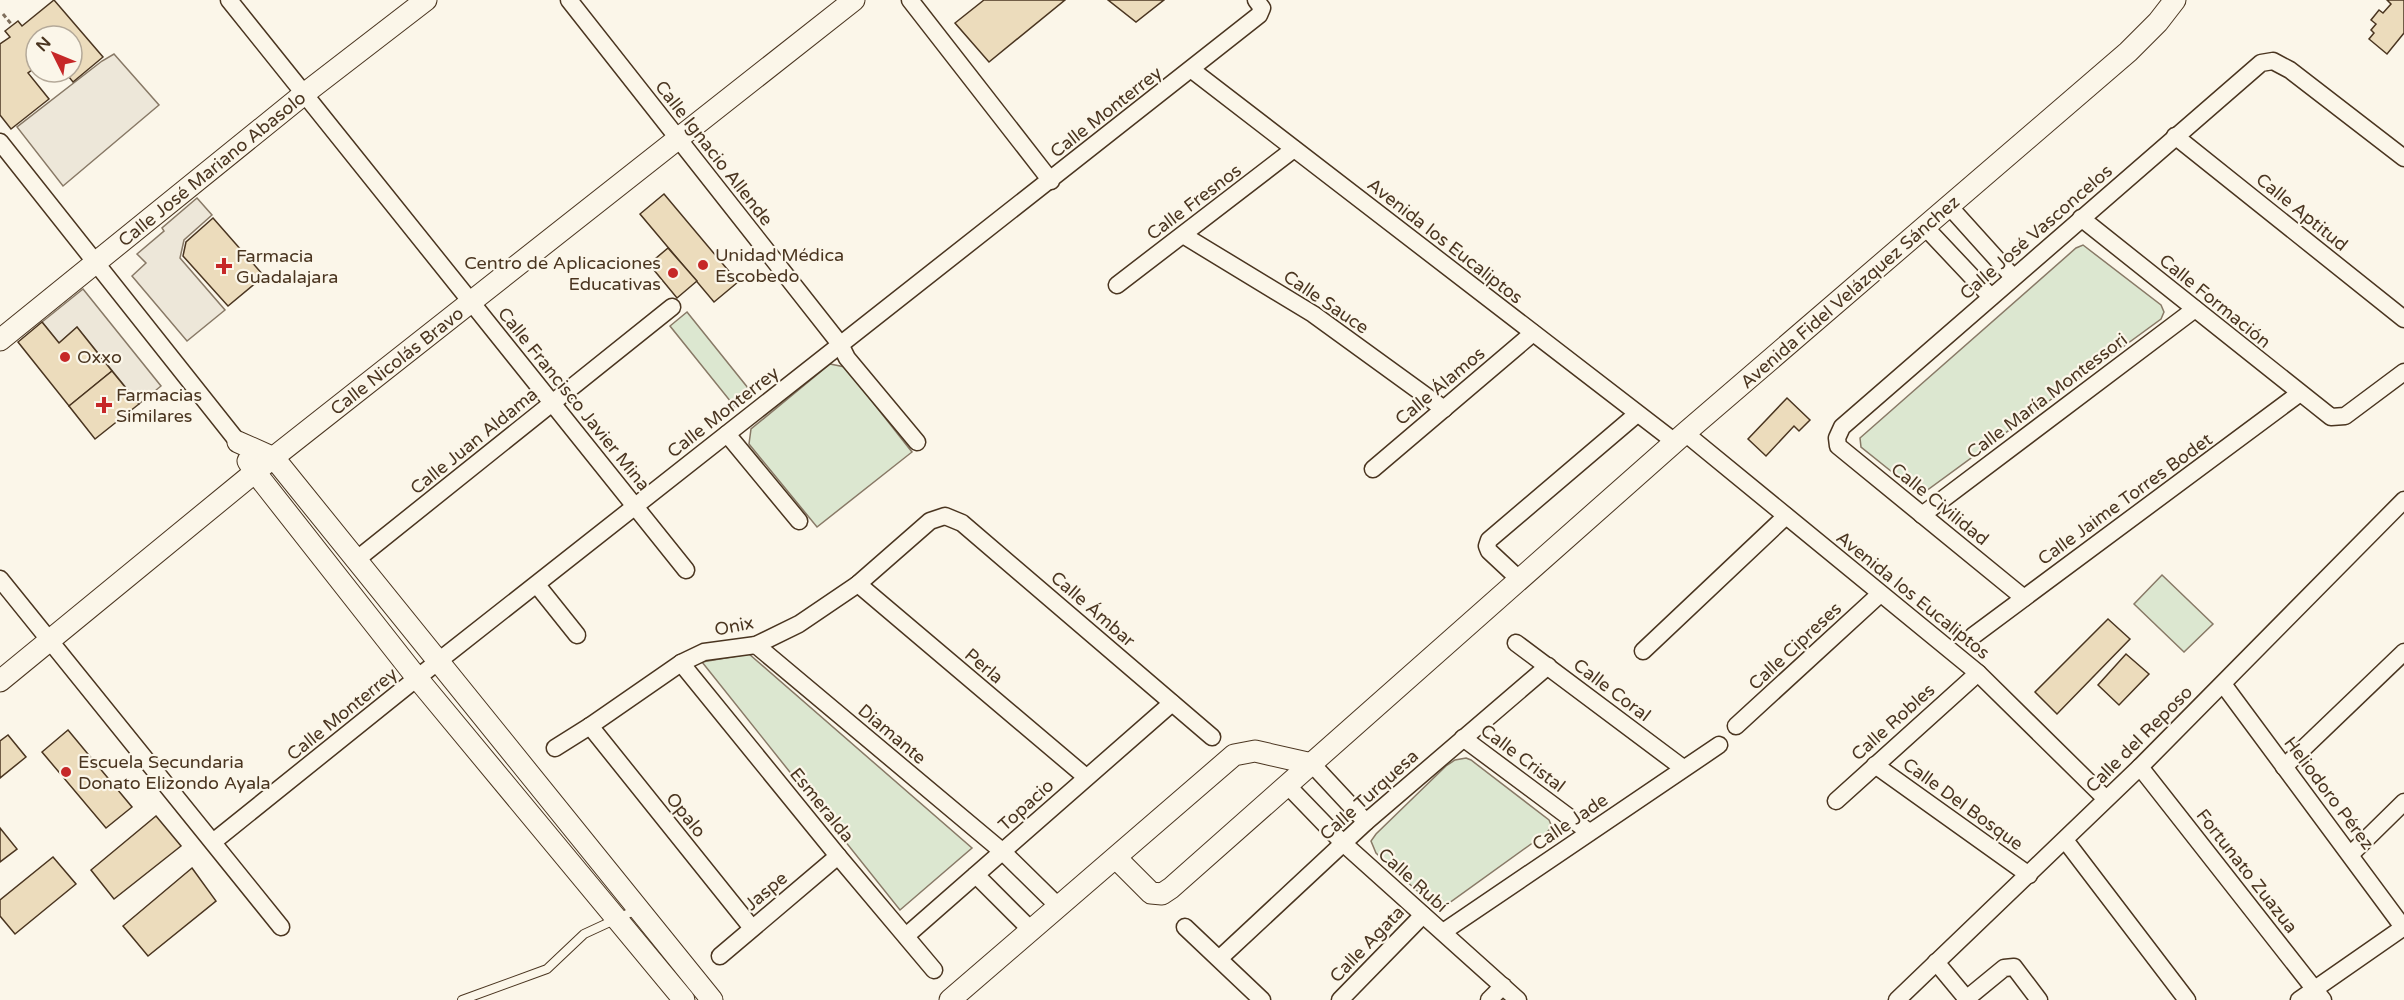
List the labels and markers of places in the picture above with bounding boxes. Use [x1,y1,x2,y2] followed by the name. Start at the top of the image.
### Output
[715,244,844,287] place label: Unidad Médica Escobedo
[236,245,338,288] place label: Farmacia Guadalajara
[464,252,661,295] place label: Centro de Aplicaciones Educativas
[696,258,710,272] marker: Unidad Médica Escobedo
[217,259,231,273] marker: Farmacia Guadalajara
[666,266,680,280] marker: Centro de Aplicaciones Educativas
[77,346,122,368] place label: Oxxo
[58,350,72,364] marker: Oxxo
[116,384,202,427] place label: Farmacias Similares
[97,398,111,412] marker: Farmacias Similares
[78,751,271,794] place label: Escuela Secundaria Donato Elizondo Ayala
[59,765,73,779] marker: Escuela Secundaria Donato Elizondo Ayala

